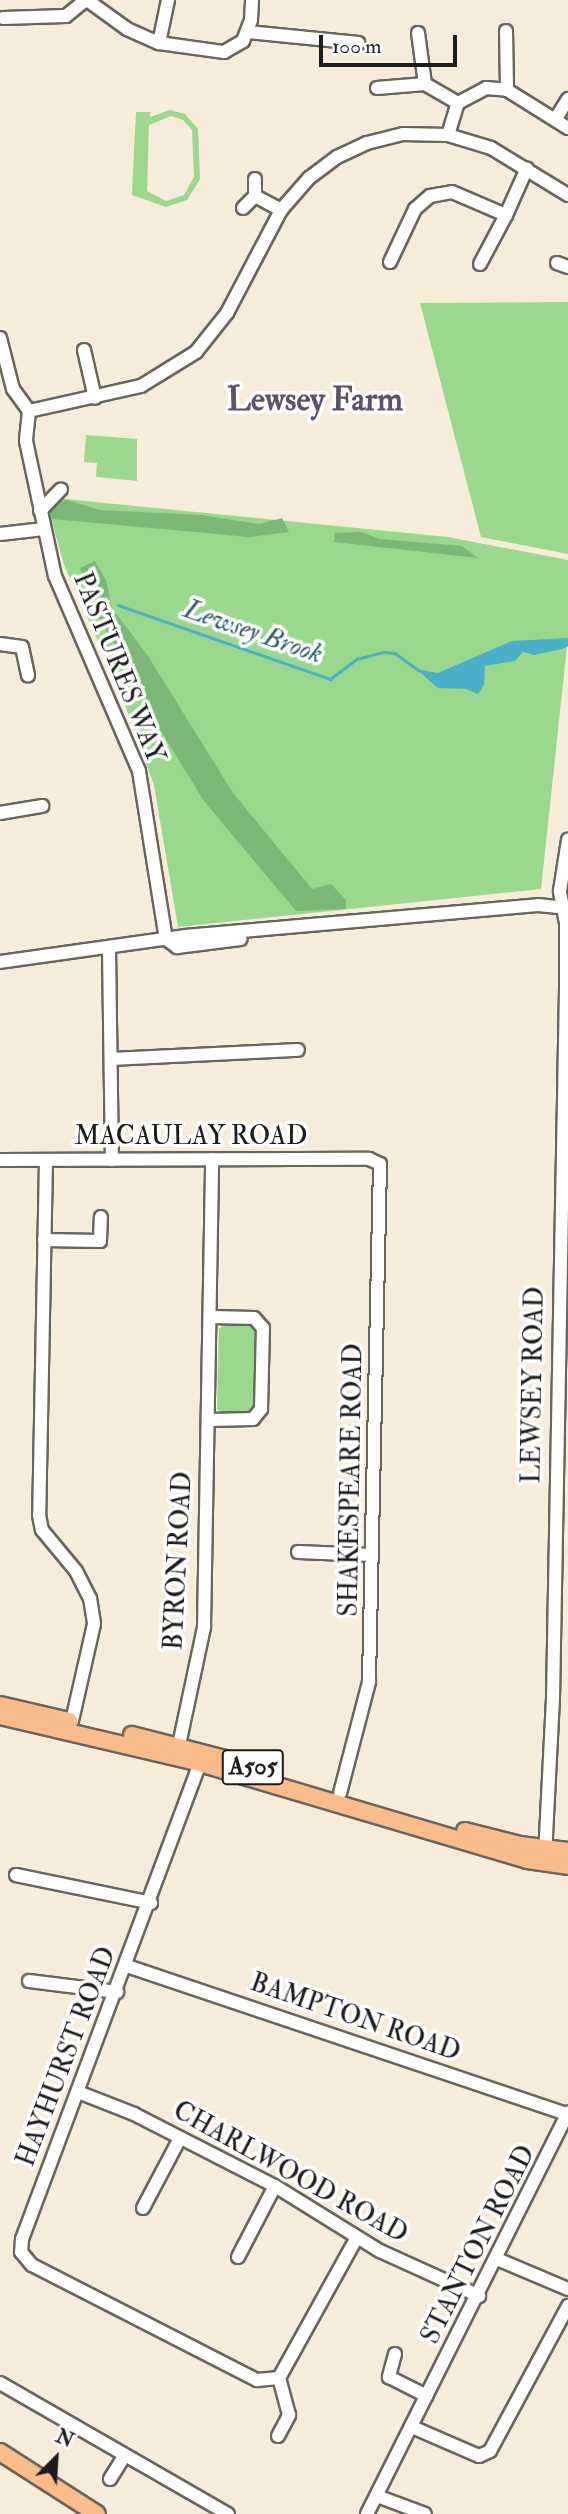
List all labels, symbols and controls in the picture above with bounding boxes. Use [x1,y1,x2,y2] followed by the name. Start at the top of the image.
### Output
[323,21,461,65] scale bar
[332,33,382,60] text: 100 m
[227,380,403,420] district label: Lewsey Farm
[66,568,170,768] street label: PASTURES WAY
[179,593,327,671] water label: Lewsey Brook
[75,1121,307,1153] street label: MACAULAY ROAD
[517,1286,551,1484] street label: LEWSEY ROAD
[334,1343,370,1617] street label: SHAKESPEARE ROAD
[159,1471,199,1651] street label: BYRON ROAD
[222,1746,284,1787] road number: A505
[11,1943,123,2171] street label: HAYHURST ROAD
[246,1967,464,2069] street label: BAMPTON ROAD
[167,2096,413,2250] street label: CHARLWOOD ROAD
[416,2141,542,2349] street label: STANTON ROAD
[21,2423,91,2493] north arrow
[52,2424,77,2453] text: N

